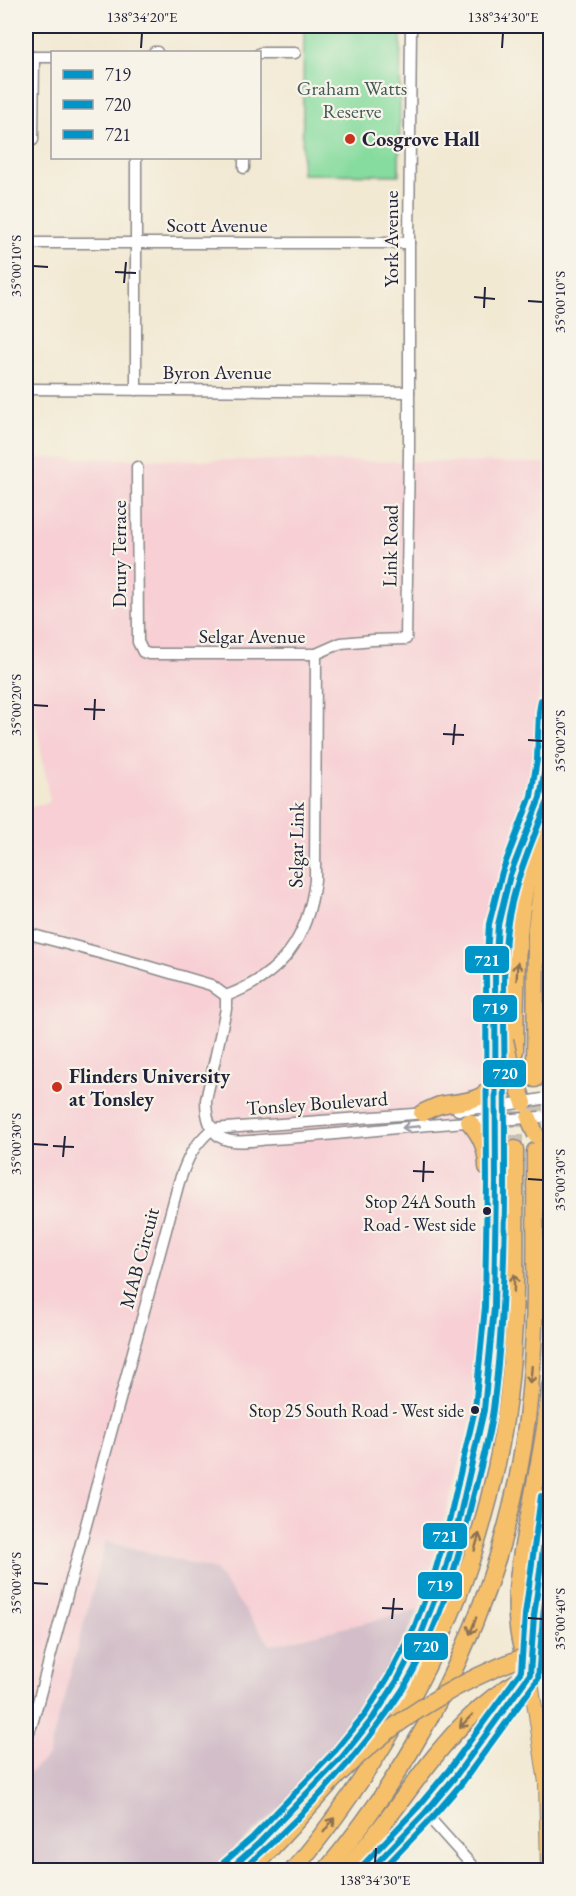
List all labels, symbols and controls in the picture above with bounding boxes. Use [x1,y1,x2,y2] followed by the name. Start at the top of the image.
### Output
[106,7,178,26] text: 138°34'20"E
[467,7,539,26] text: 138°34'30"E
[51,51,261,159] legend
[105,63,131,86] text: 719
[297,75,407,124] park label: Graham Watts Reserve
[105,93,131,116] text: 720
[105,123,131,146] text: 721
[362,126,480,152] place label: Cosgrove Hall
[343,132,357,146] marker: Cosgrove Hall
[378,190,404,287] street label: York Avenue
[167,212,268,238] street label: Scott Avenue
[6,235,25,297] text: 35°00'10"S
[550,271,569,333] text: 35°00'10"S
[162,359,272,385] street label: Byron Avenue
[106,500,132,608] street label: Drury Terrace
[376,504,404,587] street label: Link Road
[199,623,306,649] street label: Selgar Avenue
[6,674,25,736] text: 35°00'20"S
[550,710,569,772] text: 35°00'20"S
[282,801,310,888] street label: Selgar Link
[464,945,510,974] line badge: 721
[474,950,500,971] text: 721
[511,962,522,982] one-way arrow
[472,994,518,1023] line badge: 719
[482,998,508,1019] text: 719
[482,1059,527,1088] line badge: 720
[69,1063,231,1112] place label: Flinders University at Tonsley
[492,1063,518,1084] text: 720
[50,1080,64,1094] marker: Flinders University at Tonsley
[245,1085,389,1121] street label: Tonsley Boulevard
[6,1113,25,1175] text: 35°00'30"S
[401,1122,421,1133] one-way arrow
[550,1149,569,1211] text: 35°00'30"S
[363,1190,476,1236] place label: Stop 24A South Road - West side
[113,1204,165,1311] street label: MAB Circuit
[481,1205,493,1217] marker: Stop 24A South Road - West side
[508,1274,520,1294] one-way arrow
[525,1365,536,1385] one-way arrow
[249,1399,464,1422] place label: Stop 25 South Road - West side
[469,1404,481,1416] marker: Stop 25 South Road - West side
[422,1522,468,1550] line badge: 721
[432,1526,458,1547] text: 721
[472,1533,483,1552] one-way arrow
[6,1552,25,1614] text: 35°00'40"S
[417,1571,463,1600] line badge: 719
[427,1575,453,1596] text: 719
[550,1588,569,1650] text: 35°00'40"S
[467,1616,478,1635] one-way arrow
[403,1632,449,1661] line badge: 720
[413,1636,439,1657] text: 720
[458,1713,473,1728] one-way arrow
[323,1817,336,1833] one-way arrow
[339,1870,411,1889] text: 138°34'30"E

